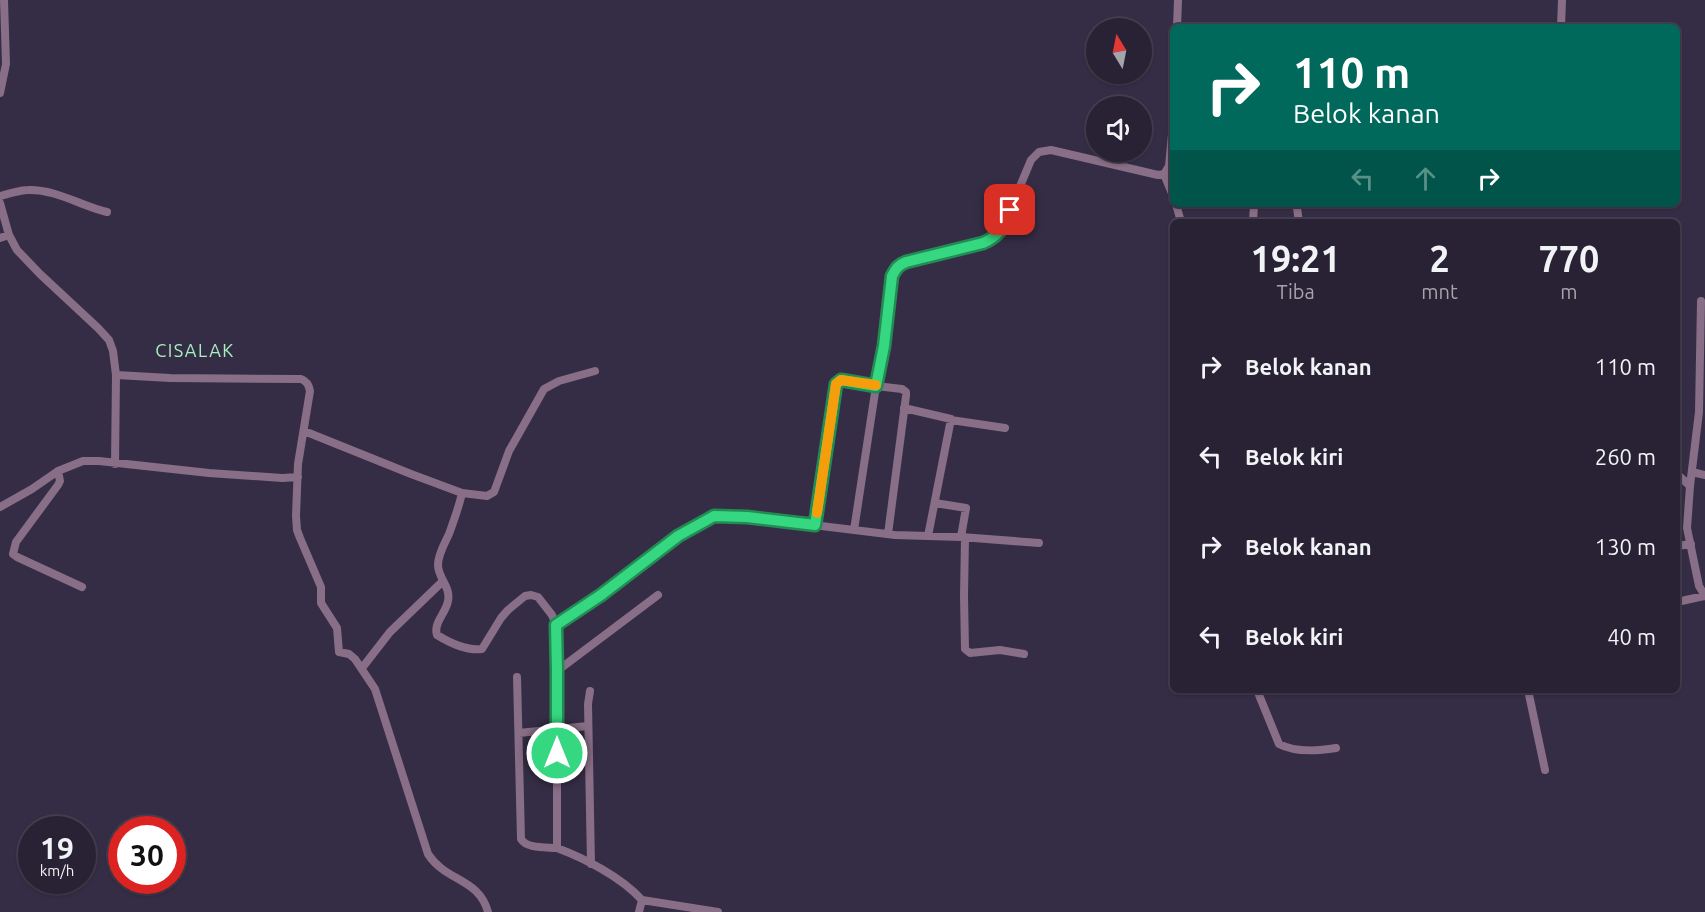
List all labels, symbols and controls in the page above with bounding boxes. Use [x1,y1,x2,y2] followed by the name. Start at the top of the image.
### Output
[1086,18,1152,84] north arrow
[1086,18,1152,162] map controls
[1194,48,1272,126] icon: right
[1293,49,1410,96] text: 110 m
[1086,96,1152,162] button: sound
[1293,98,1440,128] text: Belok kanan
[1346,162,1379,195] icon: left
[1409,162,1442,195] icon: ahead
[1472,162,1505,195] icon: right
[984,184,1035,235] pin
[993,193,1026,226] icon: arrive
[1251,238,1341,279] text: 19:21
[1429,238,1450,279] text: 2
[1538,238,1599,279] text: 770
[1276,280,1315,303] text: Tiba
[1421,280,1458,303] text: mnt
[1560,280,1578,303] text: m
[155,340,235,360] district label: CISALAK
[1194,350,1227,383] icon: right
[1245,354,1372,379] text: Belok kanan
[1595,354,1656,379] text: 110 m
[1194,440,1227,473] icon: left
[1245,444,1343,469] text: Belok kiri
[1595,444,1656,469] text: 260 m
[1194,530,1227,563] icon: right
[1245,534,1372,559] text: Belok kanan
[1595,534,1656,559] text: 130 m
[1194,620,1227,653] icon: left
[1245,624,1343,649] text: Belok kiri
[1607,624,1656,649] text: 40 m
[525,721,589,785] position arrow
[108,816,186,894] speed limit sign: 30
[40,831,74,865] text: 19
[40,862,74,879] text: km/h

